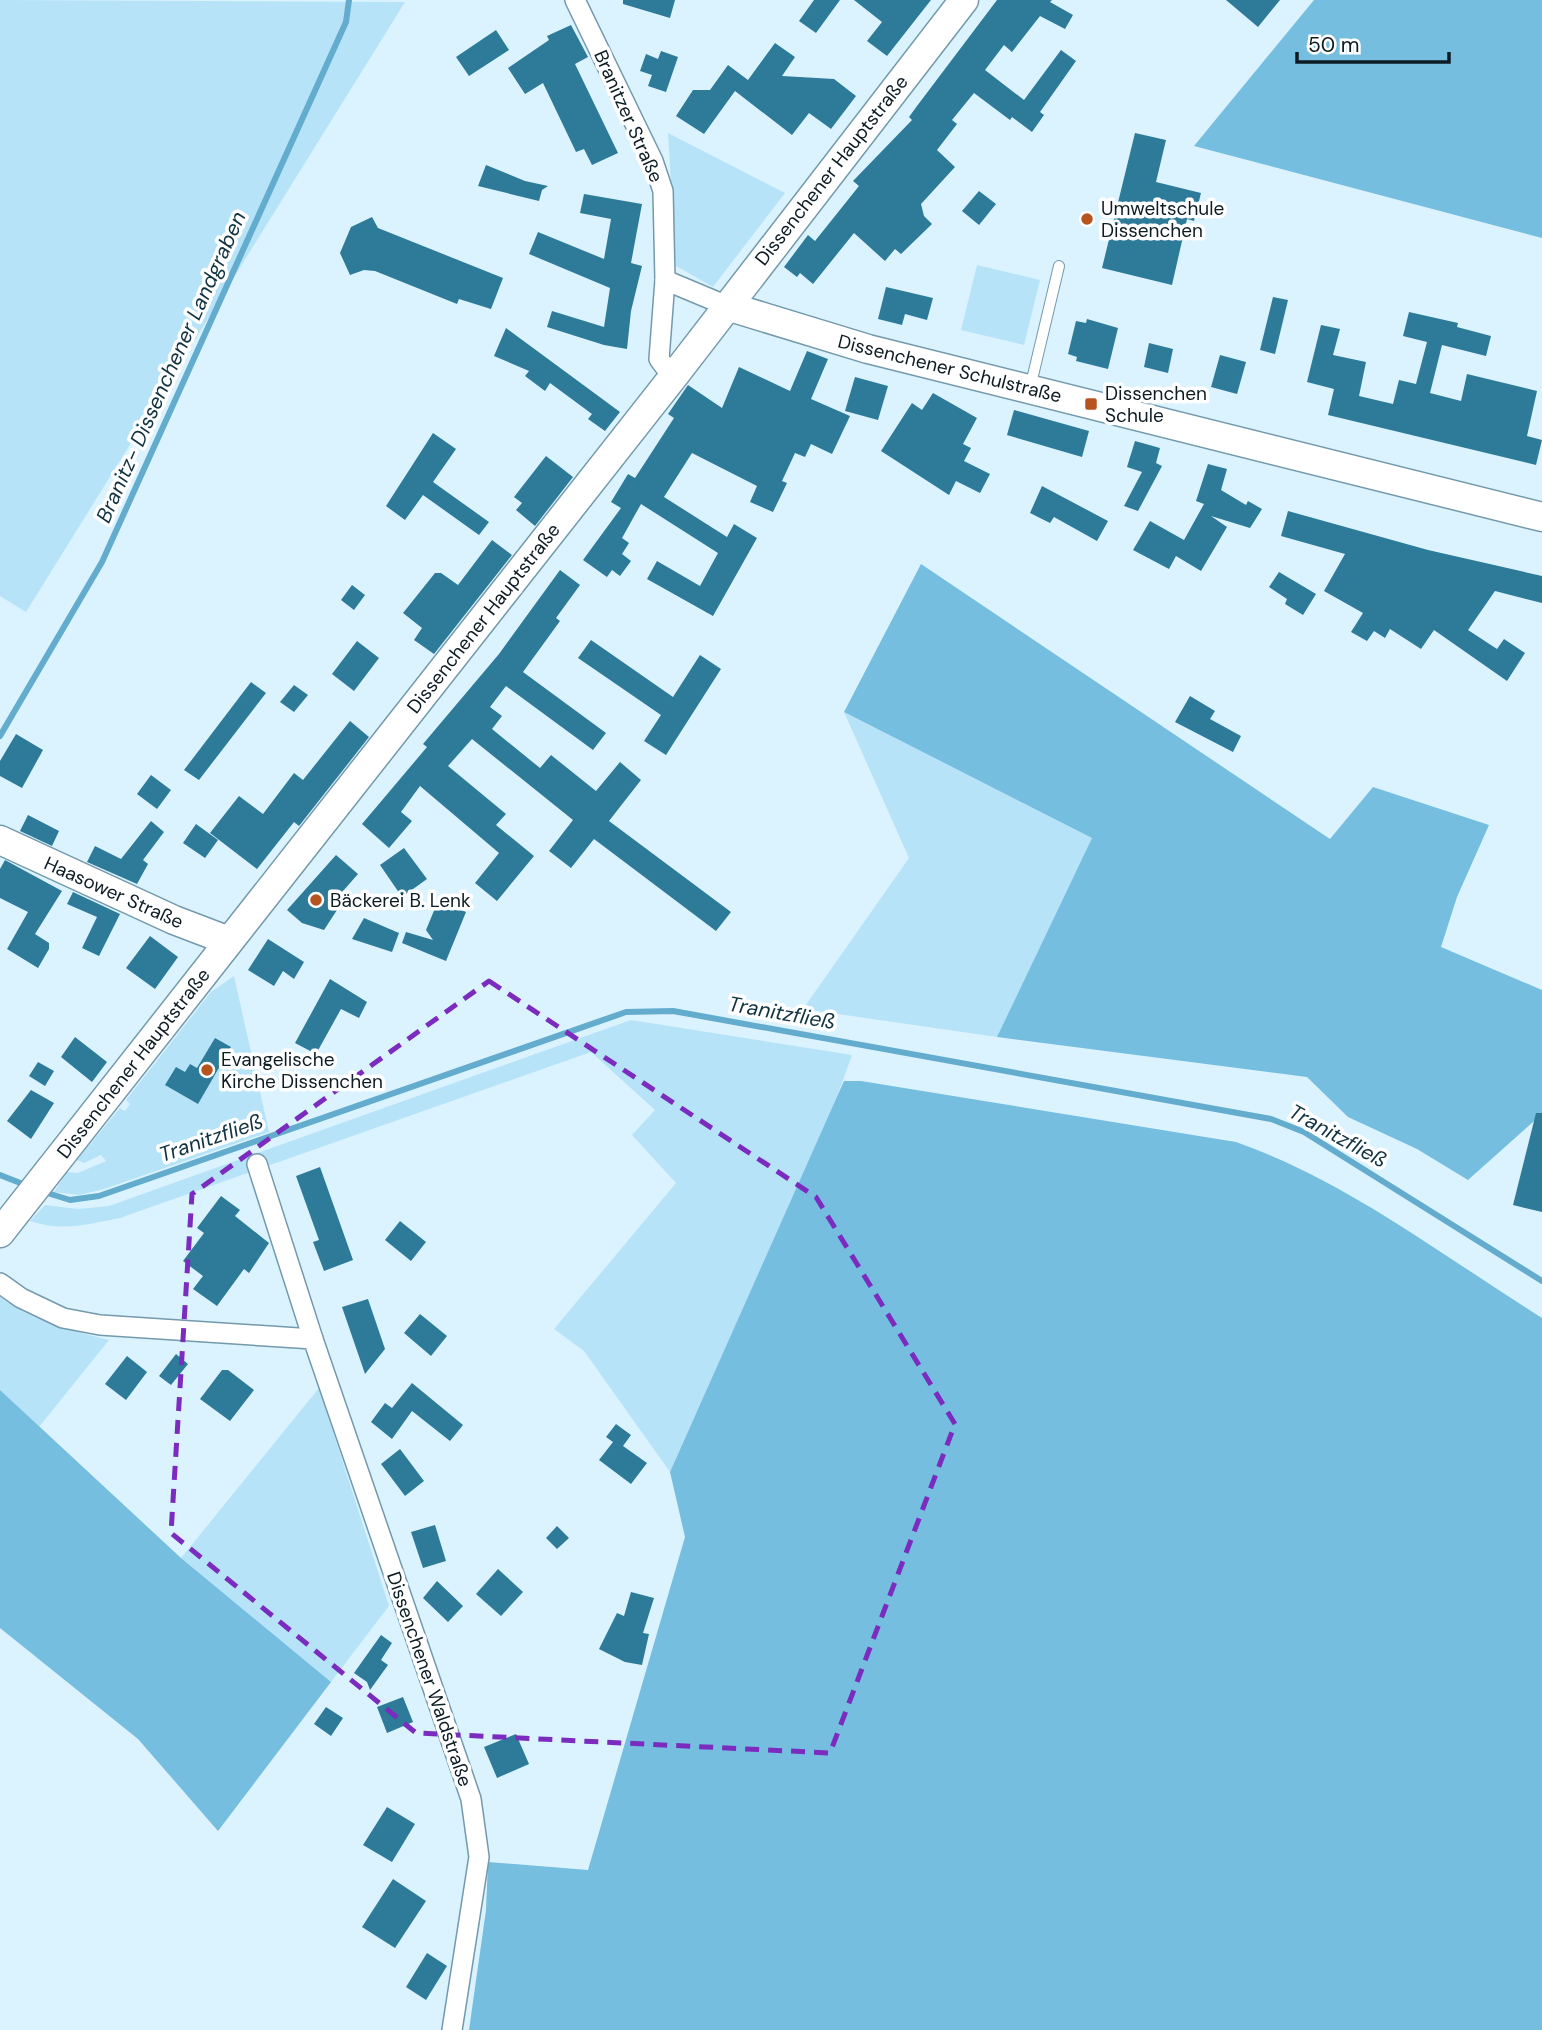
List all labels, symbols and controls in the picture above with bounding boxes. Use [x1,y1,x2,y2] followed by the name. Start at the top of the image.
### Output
[1297,21,1449,65] scale bar
[1308,31,1359,59] text: 50 m
[588,46,669,186] street label: Branitzer Straße
[749,70,914,271] street label: Dissenchener Hauptstraße
[1101,196,1224,243] place label: Umweltschule Dissenchen
[89,207,253,527] water label: Branitz- Dissenchener Landgraben
[1079,211,1095,227] marker: Umweltschule Dissenchen
[835,329,1064,408] street label: Dissenchener Schulstraße
[1105,381,1207,428] place label: Dissenchen Schule
[1083,396,1099,412] marker: Dissenchen Schule
[401,518,566,719] street label: Dissenchener Hauptstraße
[40,851,187,934] street label: Haasower Straße
[330,888,471,913] place label: Bäckerei B. Lenk
[308,892,324,908] marker: Bäckerei B. Lenk
[51,963,216,1164] street label: Dissenchener Hauptstraße
[726,990,838,1036] water label: Tranitzfließ
[221,1047,383,1094] place label: Evangelische Kirche Dissenchen
[199,1062,215,1078] marker: Evangelische Kirche Dissenchen
[1284,1098,1392,1174] water label: Tranitzfließ
[155,1107,267,1169] water label: Tranitzfließ
[381,1568,478,1790] street label: Dissenchener Waldstraße

